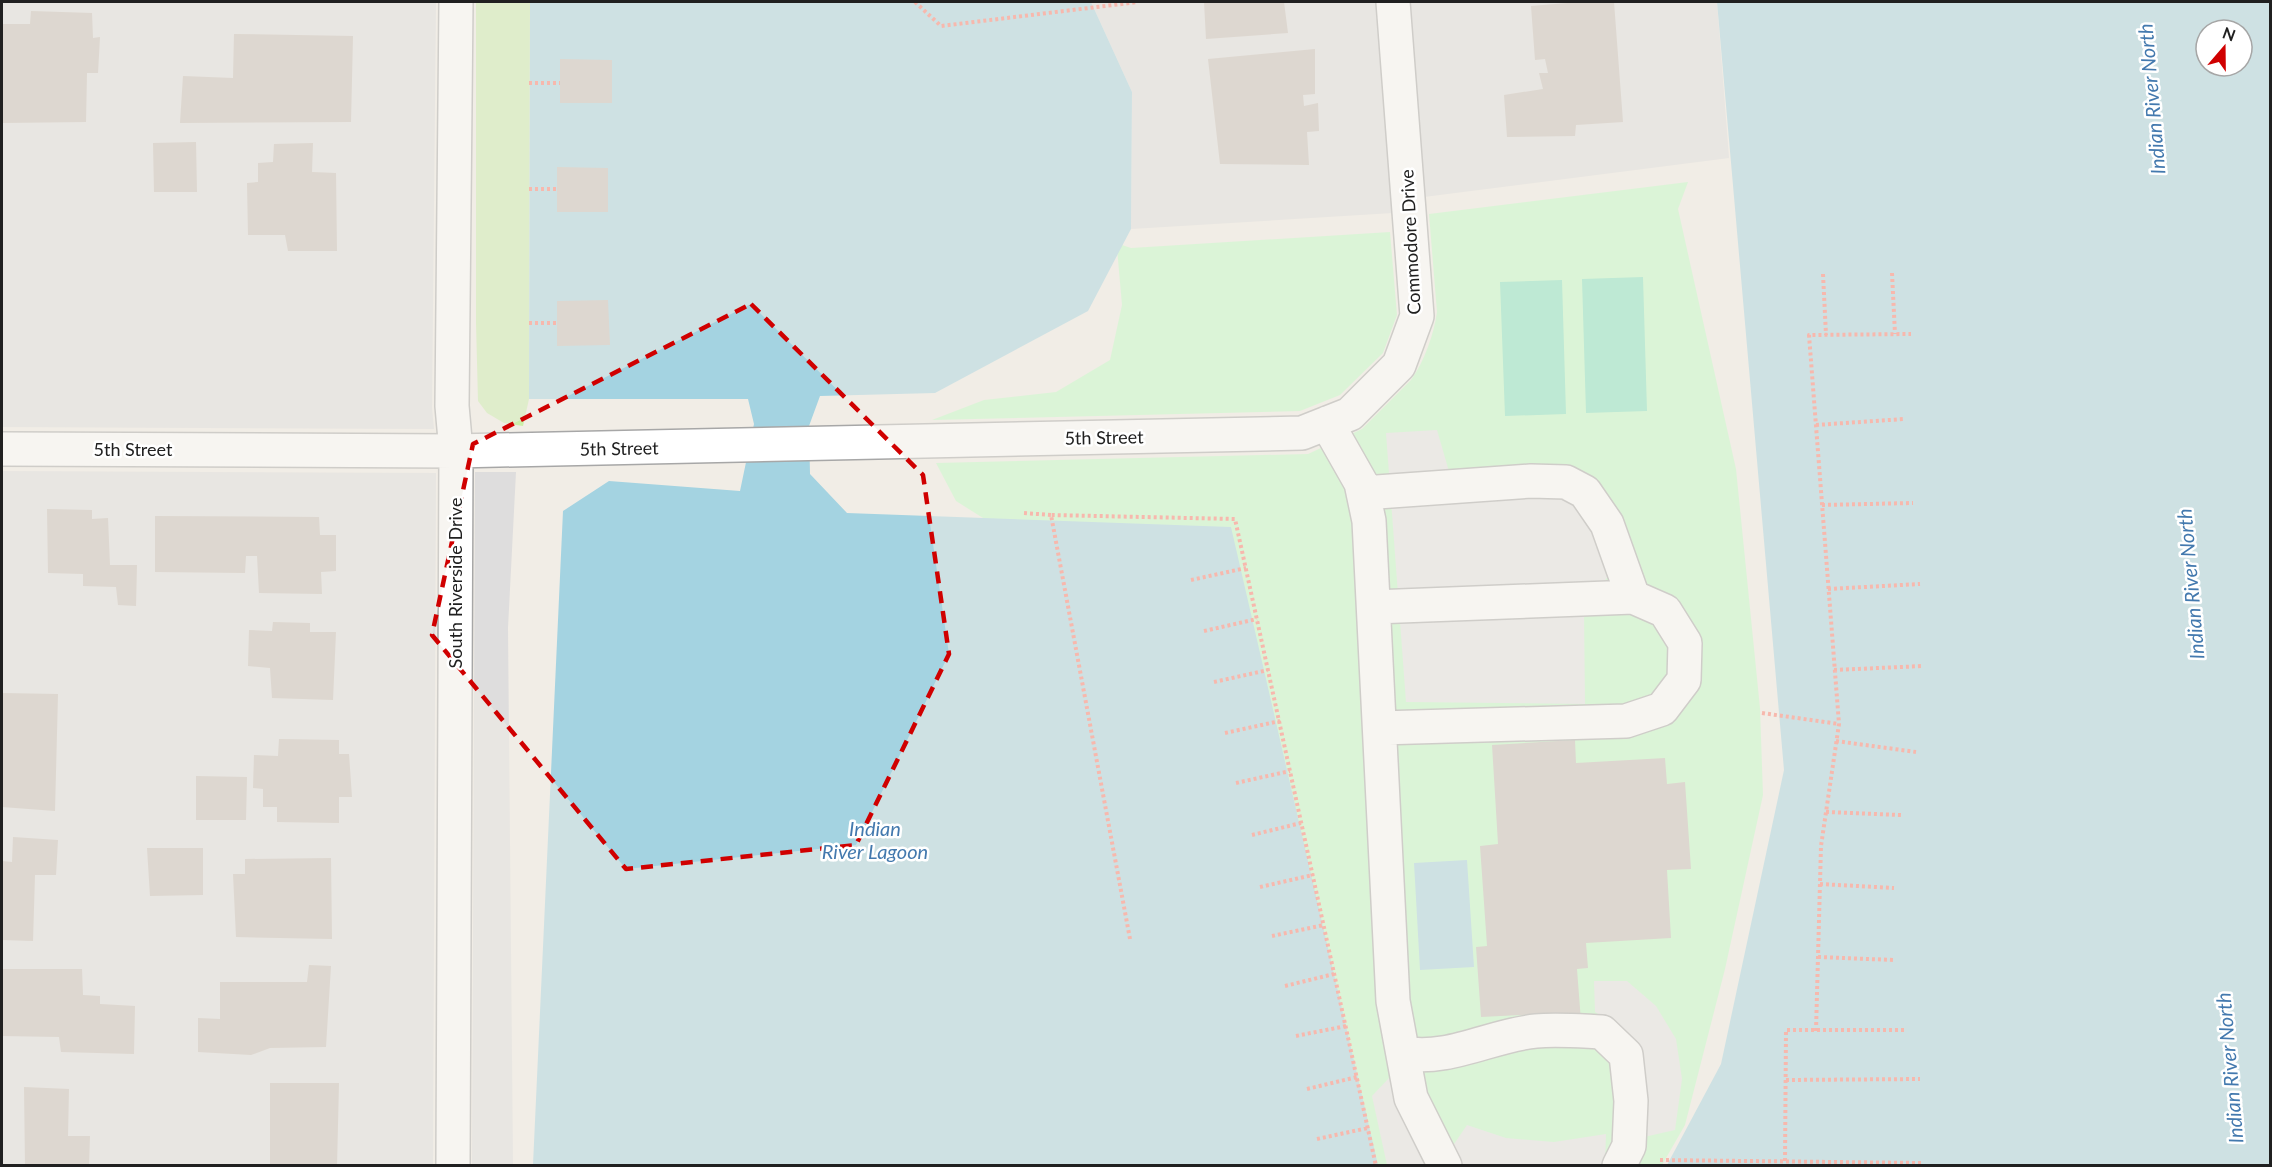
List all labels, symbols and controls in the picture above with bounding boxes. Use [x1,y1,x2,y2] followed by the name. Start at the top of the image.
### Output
[2194,18,2254,78] north arrow
[2220,22,2238,44] text: N
[2132,23,2170,175] water label: Indian River North
[1395,169,1425,315] street label: Commodore Drive
[1064,425,1144,449] street label: 5th Street
[579,436,659,460] street label: 5th Street
[94,438,173,460] street label: 5th Street
[444,498,466,668] street label: South Riverside Drive
[2171,508,2209,660] water label: Indian River North
[822,816,928,863] water label: Indian River Lagoon
[2210,992,2248,1144] water label: Indian River North

